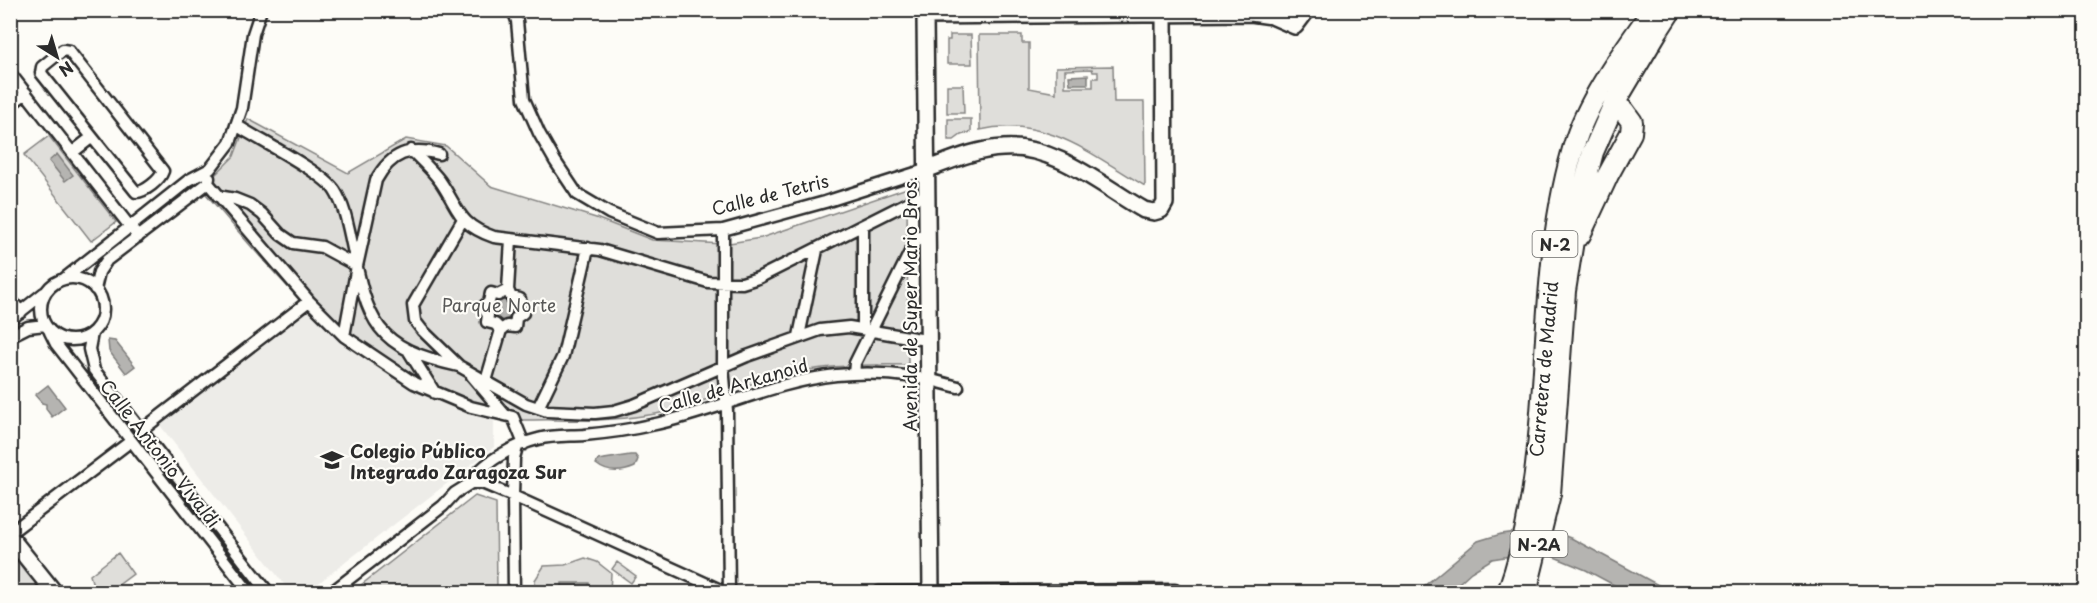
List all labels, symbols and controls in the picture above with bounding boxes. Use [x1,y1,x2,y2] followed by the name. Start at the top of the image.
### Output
[27,27,87,87] north arrow
[54,56,79,83] text: N
[709,166,831,222] street label: Calle de Tetris
[896,176,923,432] street label: Avenida de Super Mario Bros.
[1532,231,1578,257] road number: N-2
[1522,280,1564,458] street label: Carretera de Madrid
[442,291,556,318] park label: Parque Norte
[655,351,811,419] street label: Calle de Arkanoid
[94,373,228,533] street label: Calle Antonio Vivaldi
[350,437,567,485] place label: Colegio Público Integrado Zaragoza Sur
[319,447,345,473] school or university icon: Colegio Público Integrado Zaragoza Sur
[1510,531,1568,557] road number: N-2A

